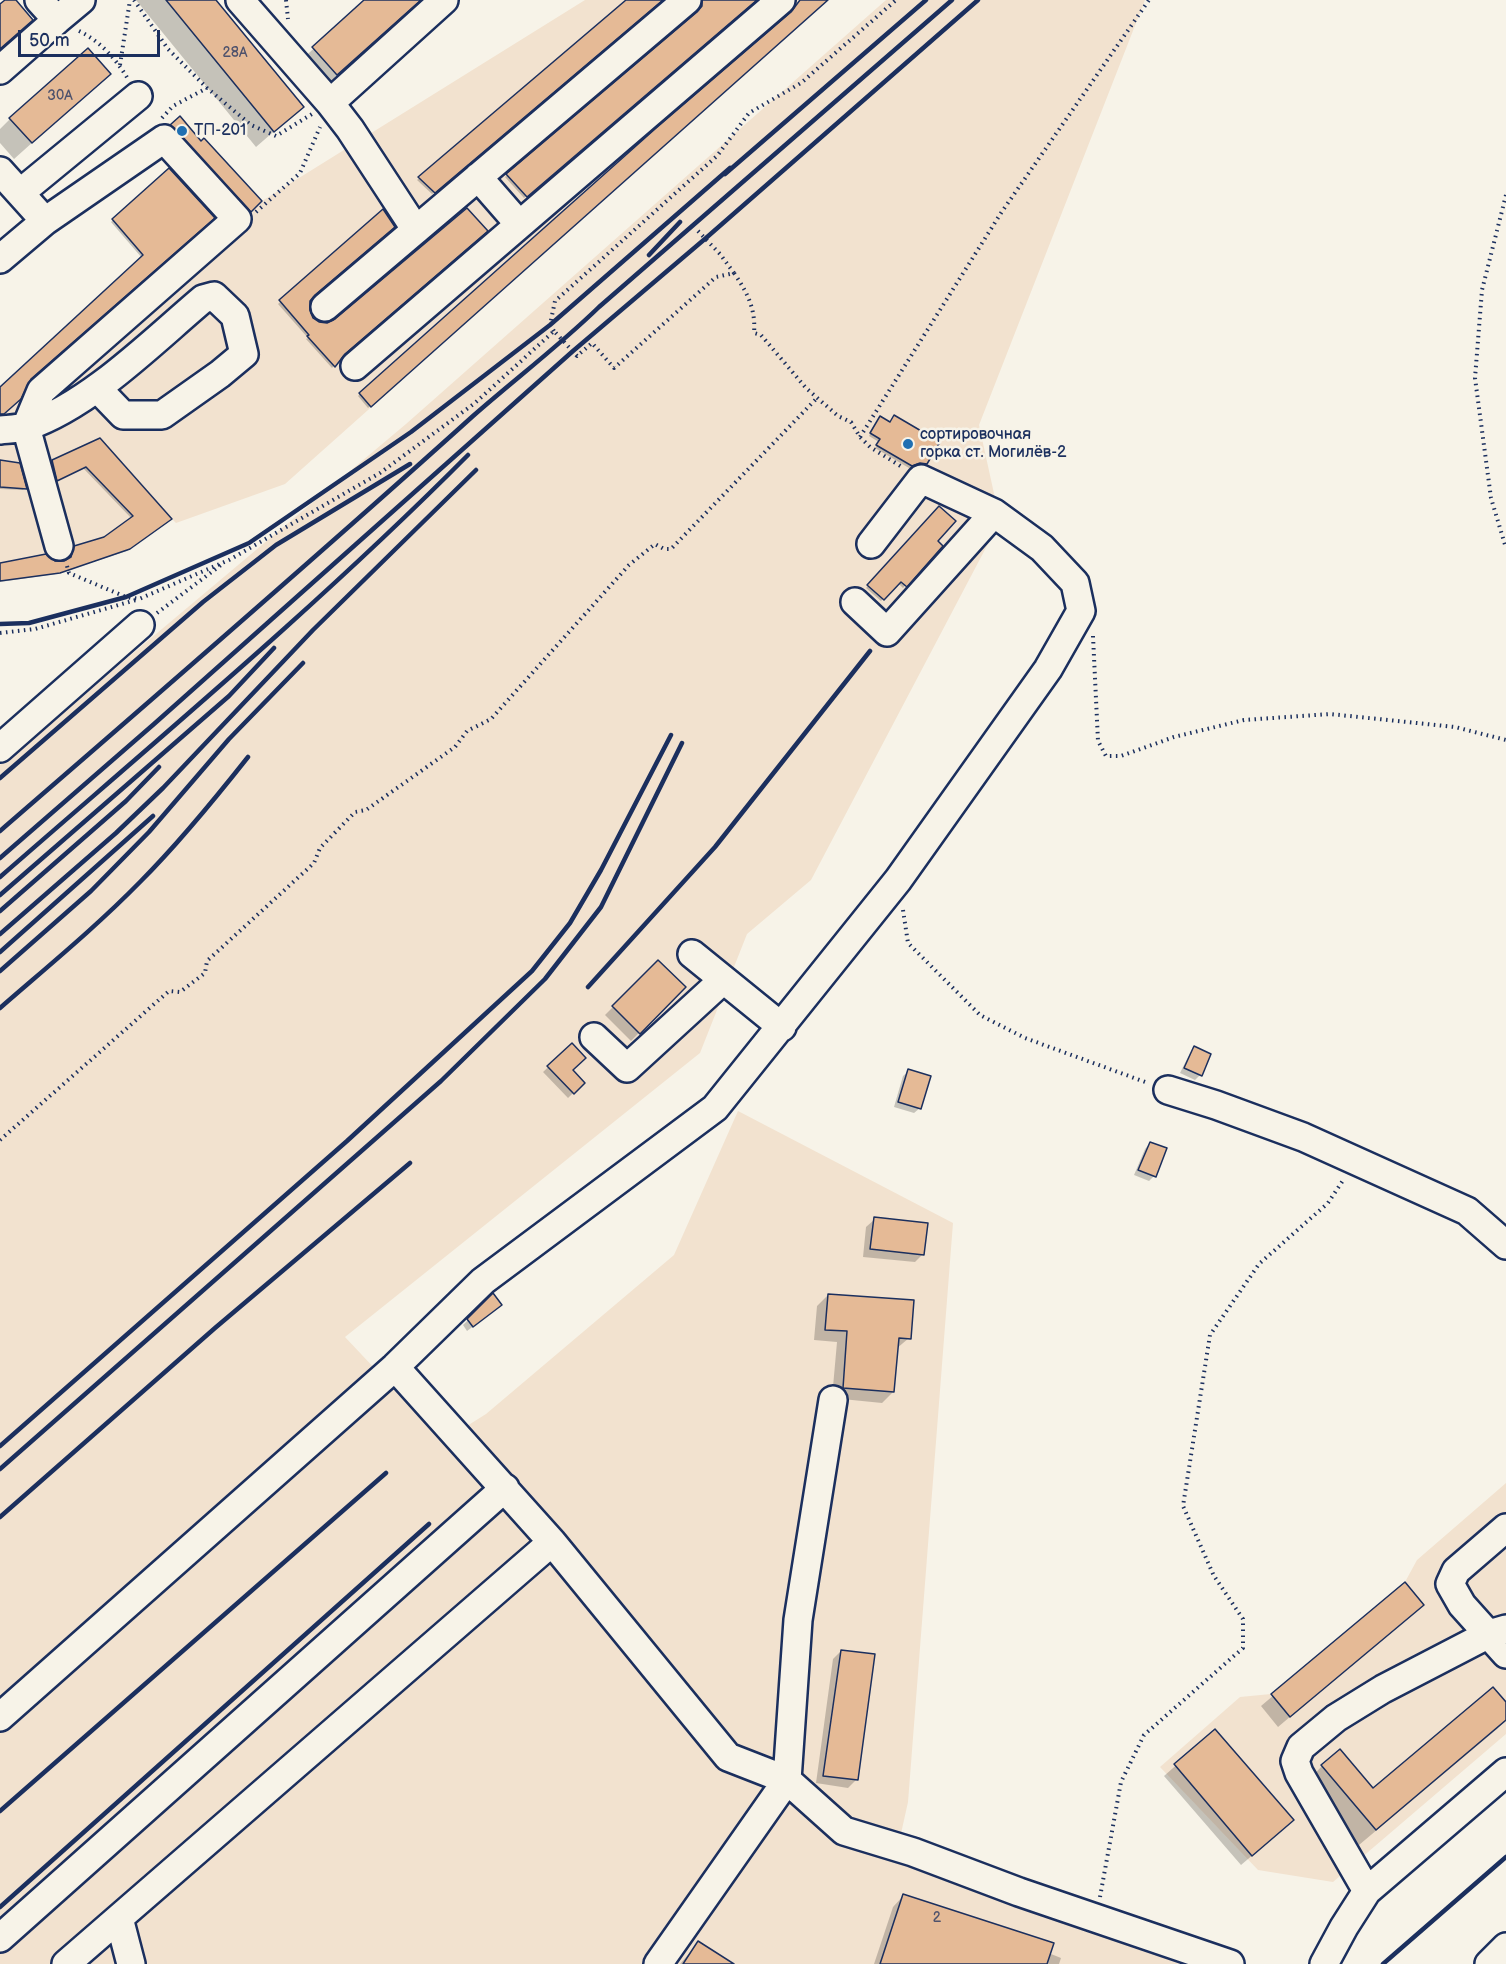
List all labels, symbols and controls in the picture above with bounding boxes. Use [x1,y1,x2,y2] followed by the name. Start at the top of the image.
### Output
[21,18,164,56] scale bar
[29,30,70,51] text: 50 m
[223,45,247,61] house number: 28А
[47,88,73,104] house number: 30А
[194,121,246,141] place label: ТП-201
[175,124,189,138] marker: ТП-201
[920,425,1066,463] place label: сортировочная горка ст. Могилёв-2
[901,437,915,451] marker: сортировочная горка ст. Могилёв-2
[933,1910,941,1926] house number: 2

